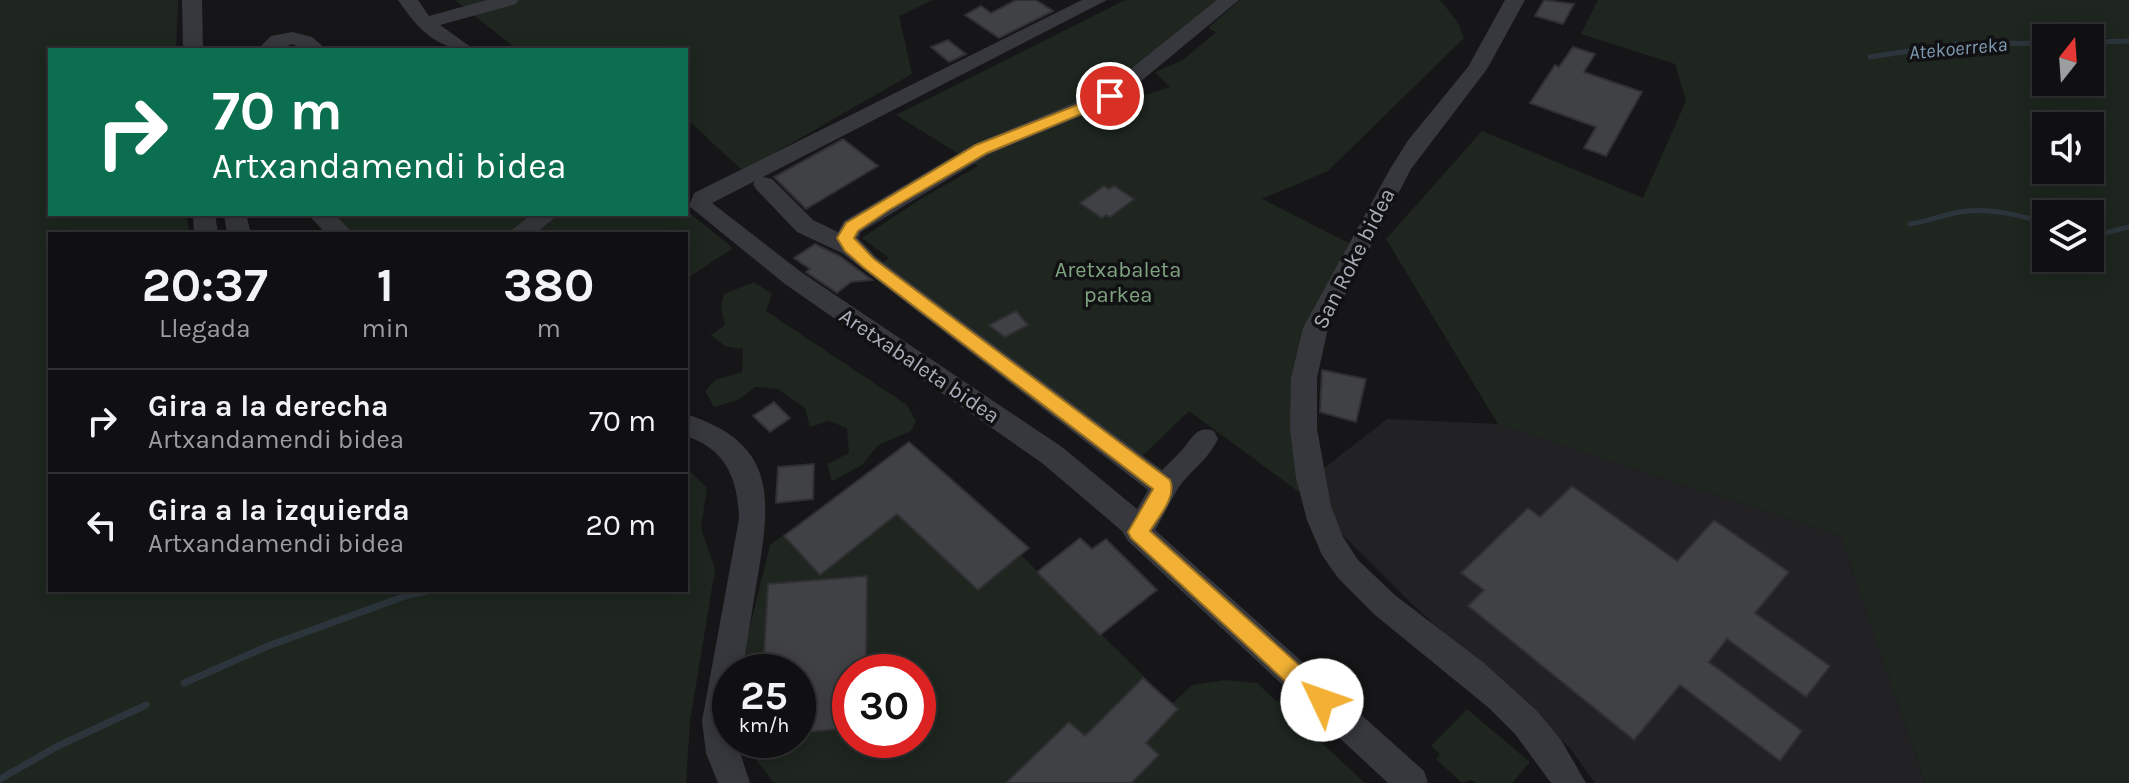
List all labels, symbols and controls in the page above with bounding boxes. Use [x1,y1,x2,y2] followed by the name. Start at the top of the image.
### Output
[2032,24,2104,96] north arrow
[2032,24,2104,272] map controls
[1908,33,2008,64] water label: Atekoerreka
[1076,62,1144,130] pin
[1088,74,1132,118] icon: arrive
[212,78,343,143] text: 70 m
[80,80,184,184] icon: right
[2032,112,2104,184] button: sound
[212,145,567,187] text: Artxandamendi bidea
[1307,184,1401,333] street label: San Roke bidea
[2032,200,2104,272] button: layers
[142,257,268,313] text: 20:37
[377,257,394,313] text: 1
[503,257,594,313] text: 380
[1055,257,1181,308] park label: Aretxabaleta parkea
[834,303,1005,429] street label: Aretxabaleta bidea
[159,313,251,344] text: Llegada
[362,313,409,344] text: min
[536,313,561,344] text: m
[148,388,389,424] text: Gira a la derecha
[80,399,124,443] icon: right
[589,403,656,439] text: 70 m
[148,424,404,455] text: Artxandamendi bidea
[148,492,410,528] text: Gira a la izquierda
[80,503,124,547] icon: left
[586,507,656,543] text: 20 m
[148,528,404,559] text: Artxandamendi bidea
[832,654,936,758] speed limit sign: 30
[1280,658,1364,742] position arrow
[740,672,788,719] text: 25
[739,714,789,737] text: km/h

